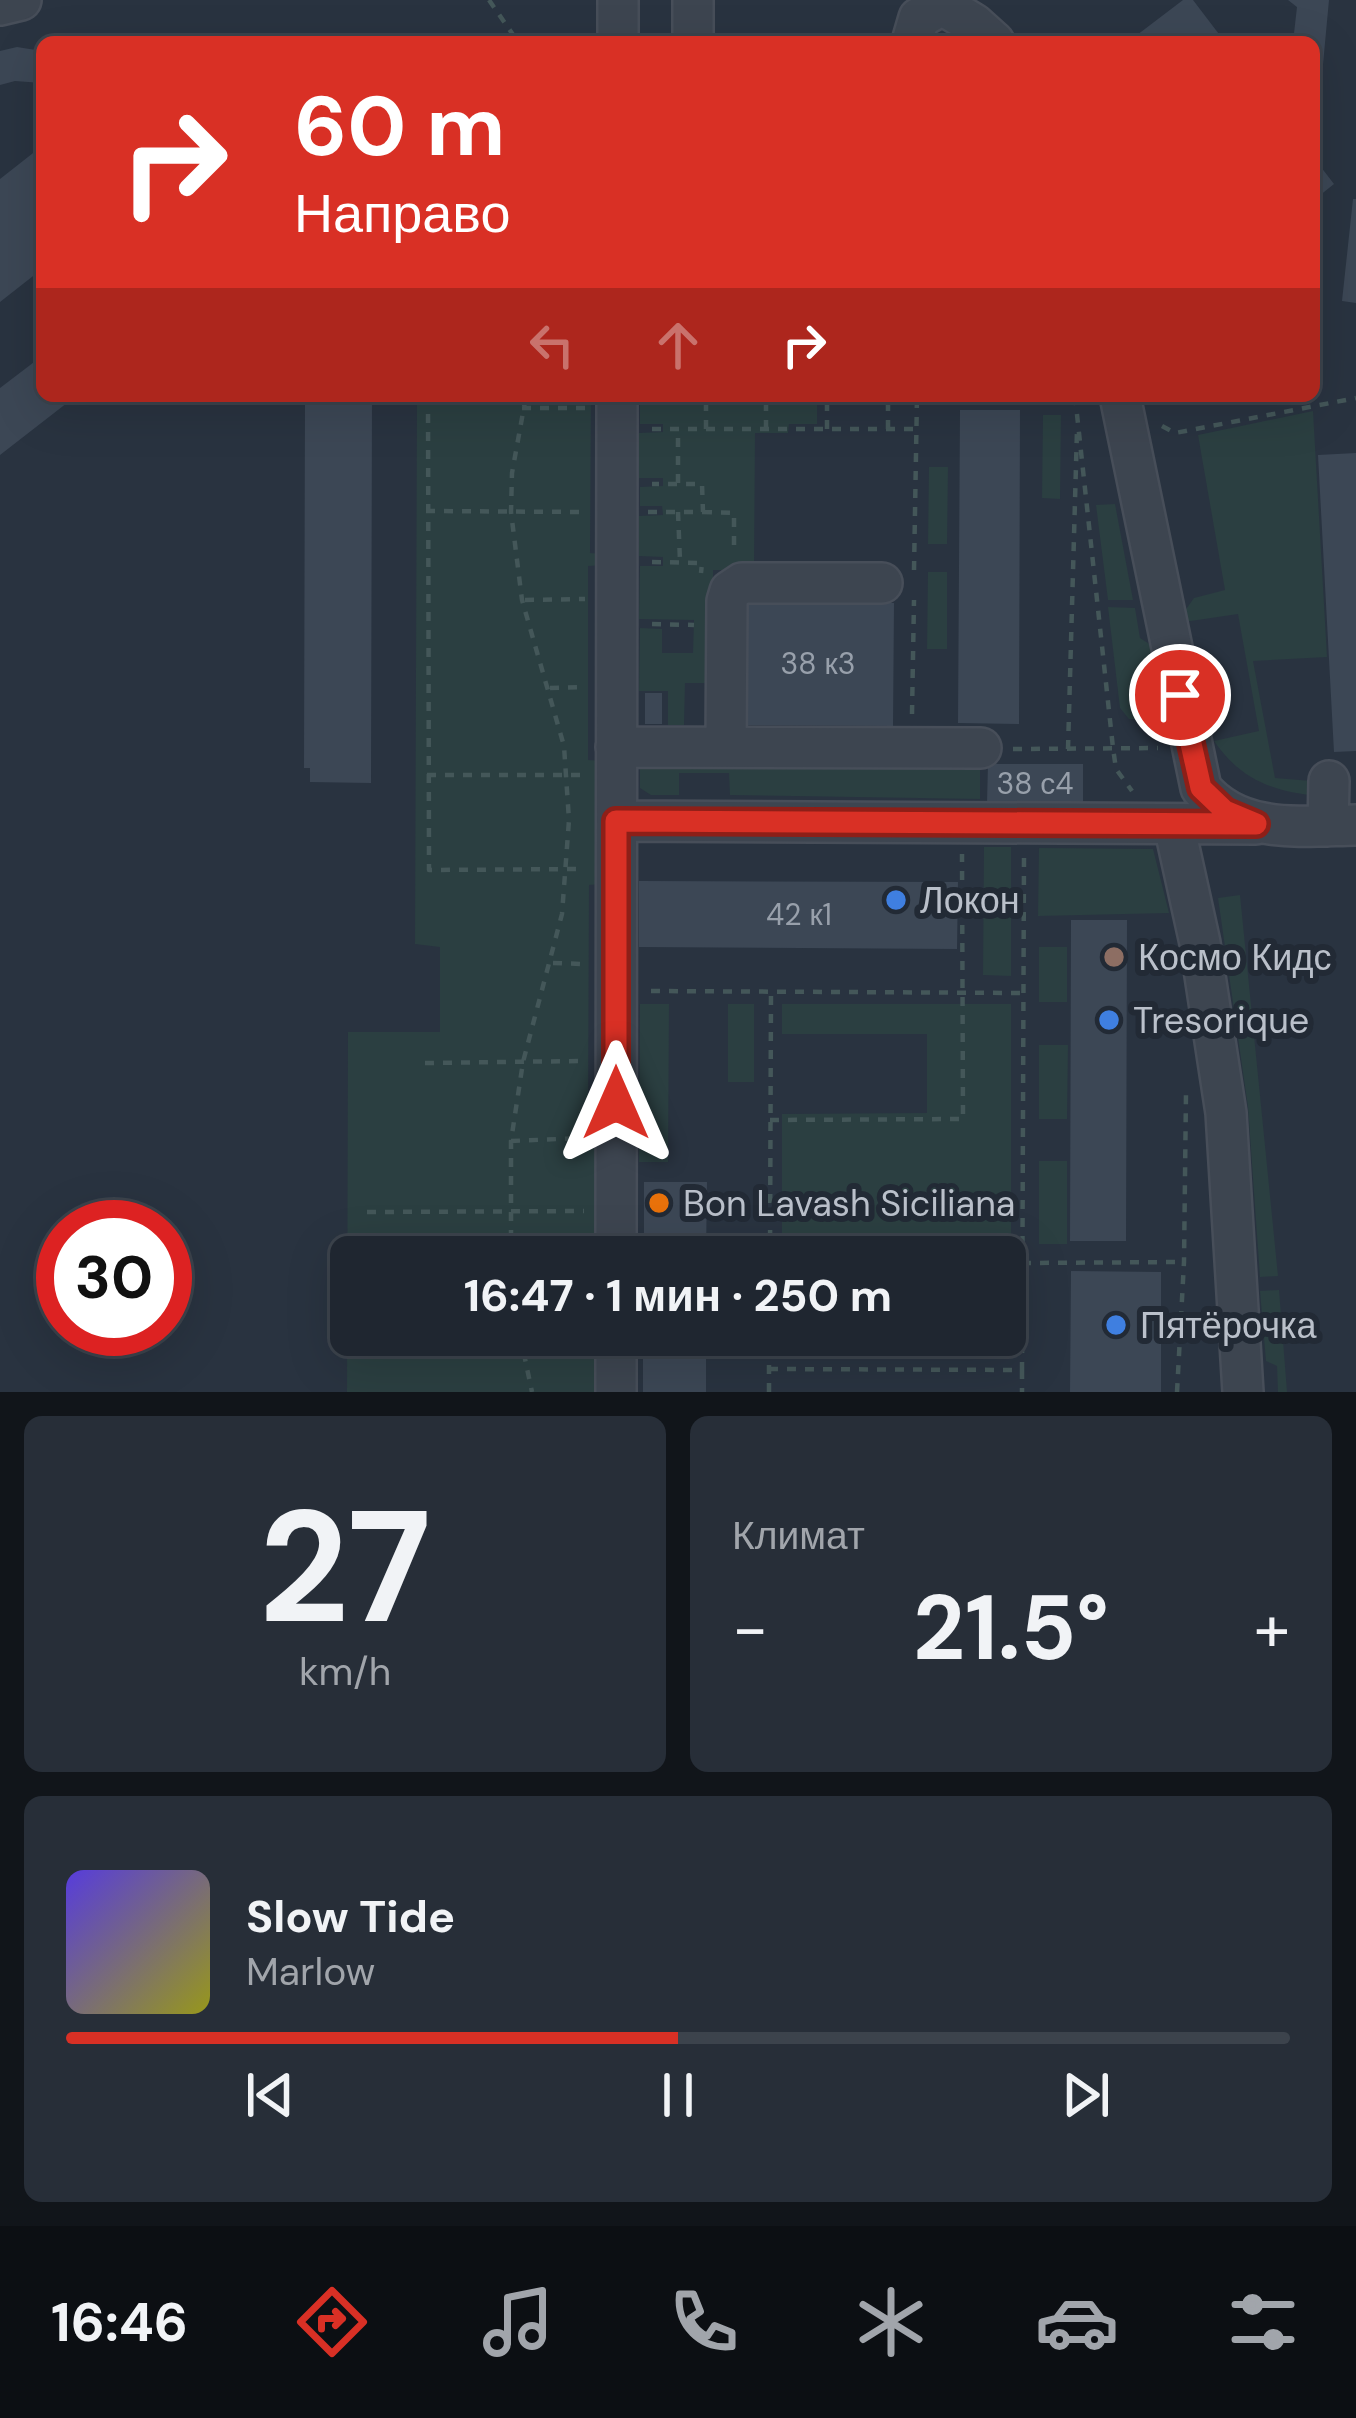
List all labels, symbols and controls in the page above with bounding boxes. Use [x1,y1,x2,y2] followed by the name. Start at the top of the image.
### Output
[294,72,505,181] text: 60 m
[96,84,252,240] icon: right
[294,178,510,249] text: Направо
[519,312,585,378] icon: left
[645,312,711,378] icon: ahead
[771,312,837,378] icon: right
[781,644,855,683] house number: 38 к3
[1129,644,1231,746] pin
[1147,662,1213,728] icon: arrive
[996,764,1074,803] house number: 38 с4
[920,877,1020,924] place label: Локон
[883,887,909,913] marker: Локон
[766,895,832,934] house number: 42 к1
[1138,934,1331,981] place label: Космо Кидс
[1101,944,1127,970] marker: Космо Кидс
[1133,997,1309,1044] place label: Tresorique
[1096,1007,1122,1033] marker: Tresorique
[553,1040,679,1166] position arrow
[683,1180,1015,1227] place label: Bon Lavash Siciliana
[646,1190,672,1216] marker: Bon Lavash Siciliana
[36,1200,192,1356] speed limit sign: 30
[464,1266,892,1325] text: 16:47 · 1 мин · 250 m
[1140,1302,1317,1349] place label: Пятёрочка
[1103,1312,1129,1338] marker: Пятёрочка
[259,1466,431,1669] text: 27
[732,1510,865,1561] text: Климат
[913,1570,1109,1687] text: 21.5°
[732,1586,768,1671] text: −
[1254,1586,1290,1671] text: +
[299,1646,391,1697] text: km/h
[246,1887,455,1946] text: Slow Tide
[246,1946,375,1997] text: Marlow
[237,2062,303,2128] icon: previous
[645,2062,711,2128] icon: pause
[1053,2062,1119,2128] icon: next
[290,2280,374,2364] icon: directions
[476,2280,560,2364] icon: music
[662,2280,746,2364] icon: phone
[849,2280,933,2364] icon: climate
[1035,2280,1119,2364] icon: car
[1221,2280,1305,2364] icon: filters
[51,2287,188,2358] text: 16:46

